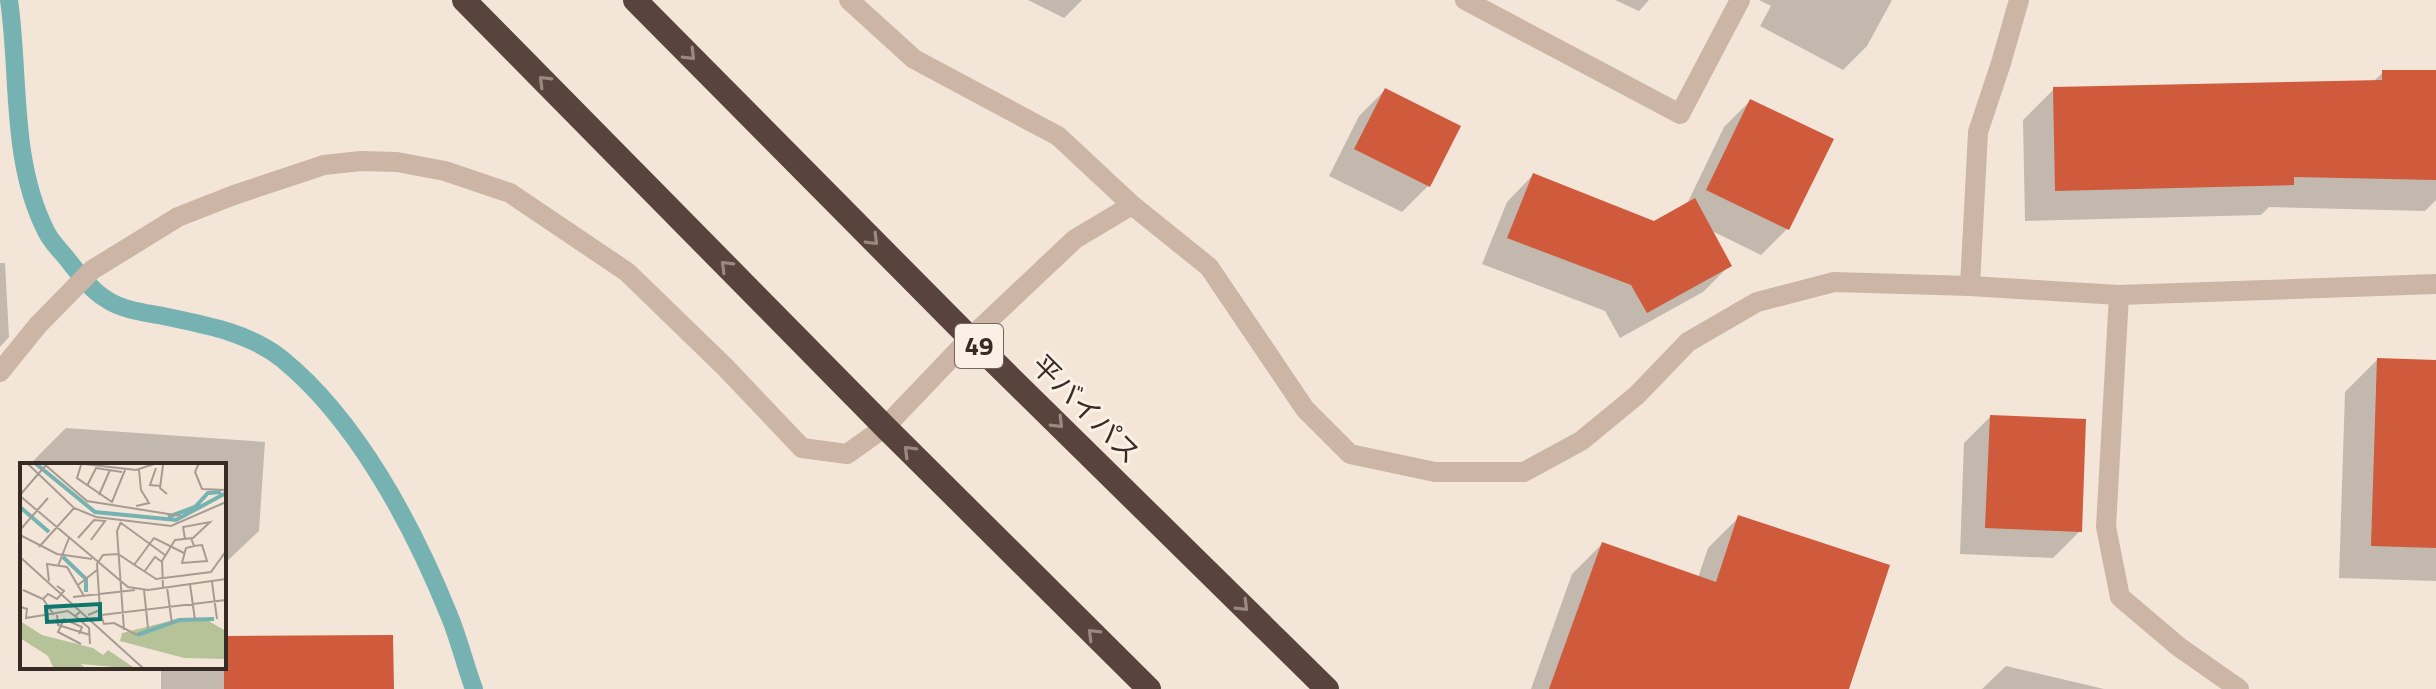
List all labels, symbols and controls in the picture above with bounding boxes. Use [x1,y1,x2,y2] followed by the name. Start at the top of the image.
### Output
[681,46,695,60] one-way arrow
[539,76,553,90] one-way arrow
[864,231,879,245] one-way arrow
[721,261,735,275] one-way arrow
[955,324,1003,368] road number: 49
[1022,344,1151,473] street label: 平バイパス
[1049,414,1063,429] one-way arrow
[904,446,918,460] one-way arrow
[20,463,226,669] inset map
[1234,597,1248,611] one-way arrow
[1088,629,1103,643] one-way arrow

